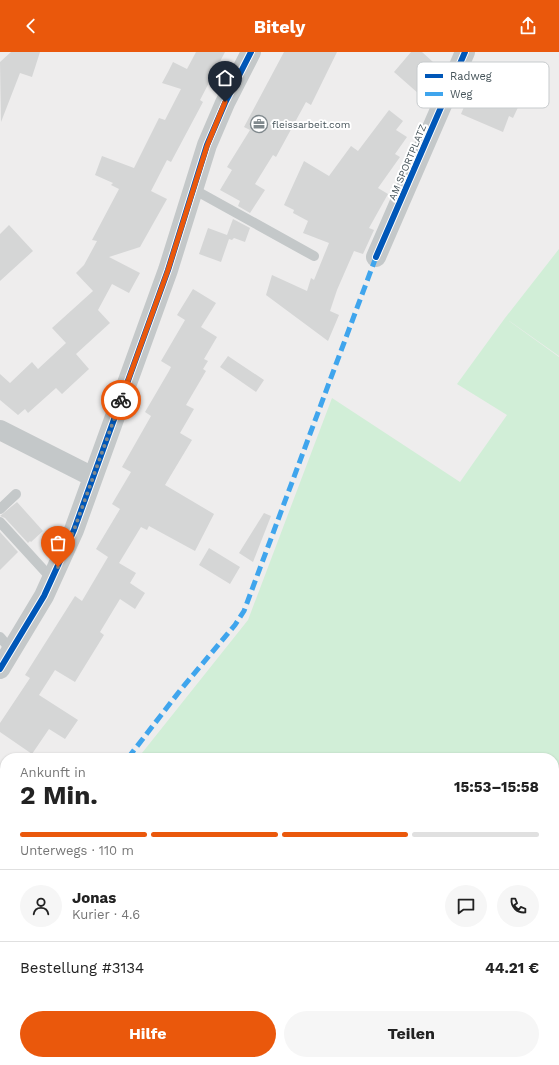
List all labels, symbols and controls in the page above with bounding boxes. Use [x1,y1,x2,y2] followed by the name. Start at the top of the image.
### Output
[20,15,42,37] icon: back
[517,15,539,37] icon: share
[254,16,305,37] text: Bitely
[208,61,242,102] pin
[417,62,549,108] legend
[214,67,236,89] icon: home
[450,70,492,83] text: Radweg
[450,88,473,101] text: Weg
[249,114,269,134] office icon: fleissarbeit.com
[272,119,350,130] place label: fleissarbeit.com
[387,123,428,202] street label: AM SPORTPLATZ
[101,380,141,420] courier
[110,389,132,411] icon: bike
[41,526,75,567] pin
[47,532,69,554] icon: bag
[20,765,86,780] text: Ankunft in
[454,778,539,796] text: 15:53–15:58
[20,780,98,810] text: 2 Min.
[20,843,134,858] text: Unterwegs · 110 m
[20,885,62,927] button: person
[445,885,487,927] button: chat
[497,885,539,927] button: phone
[72,889,116,907] text: Jonas
[72,907,140,922] text: Kurier · 4.6
[20,959,144,977] text: Bestellung #3134
[485,959,539,977] text: 44.21 €
[20,1011,276,1057] button: Hilfe
[284,1011,539,1057] button: Teilen

